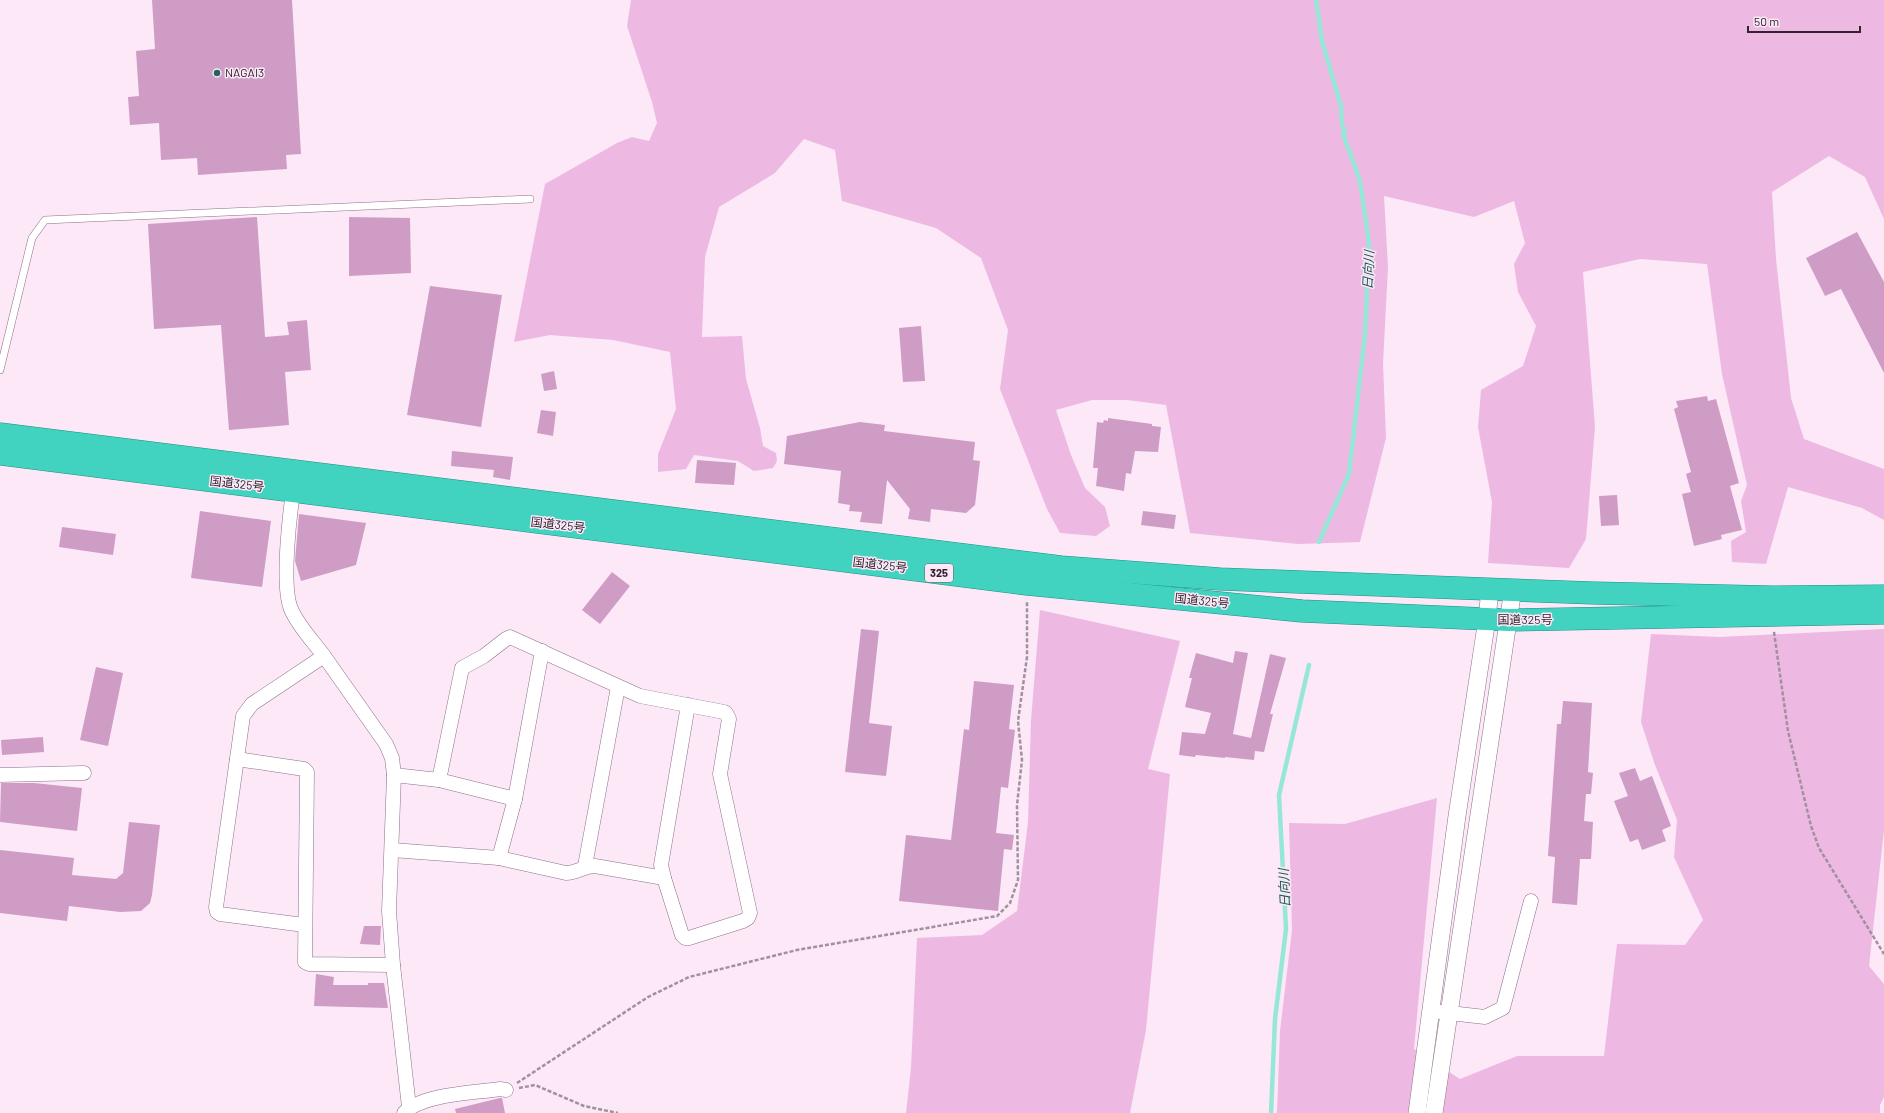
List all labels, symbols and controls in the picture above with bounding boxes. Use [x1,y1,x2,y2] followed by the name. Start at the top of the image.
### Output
[1748,8,1860,34] scale bar
[1754,14,1779,28] text: 50 m
[225,65,264,79] place label: NAGAI3
[212,68,222,78] marker: NAGAI3
[1359,248,1377,290] water label: 日向川
[209,473,265,493] street label: 国道325号
[530,514,586,534] street label: 国道325号
[852,554,908,574] street label: 国道325号
[925,564,953,582] road number: 325
[1174,590,1230,610] street label: 国道325号
[1498,612,1552,626] street label: 国道325号
[1275,866,1293,908] water label: 日向川

